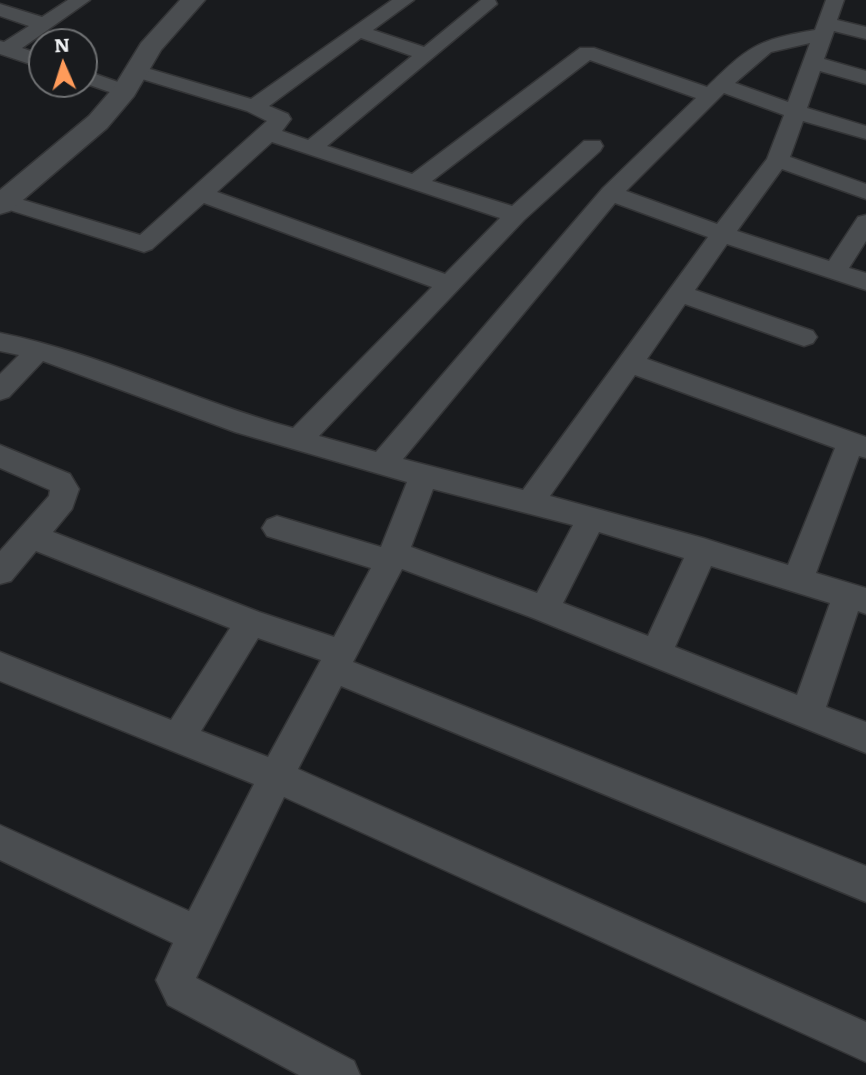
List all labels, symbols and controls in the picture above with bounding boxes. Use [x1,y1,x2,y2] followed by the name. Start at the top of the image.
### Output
[28,28,98,98] north arrow
[53,30,71,58] text: N

